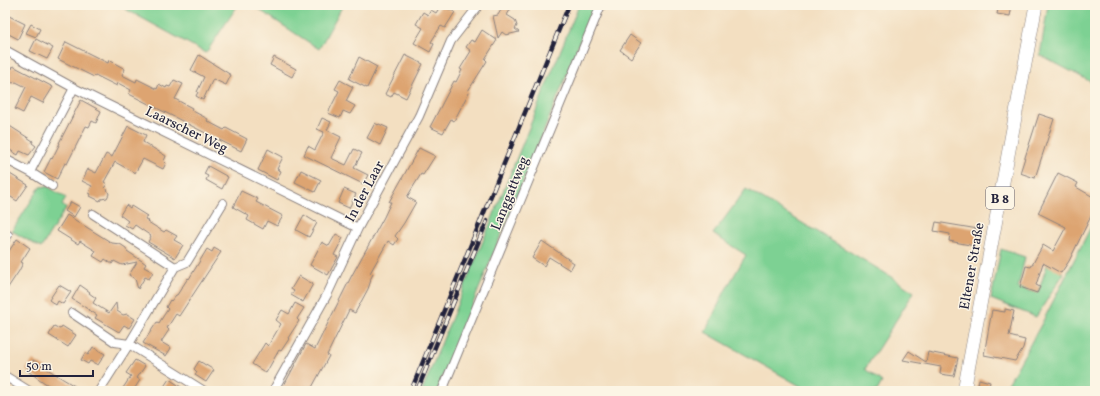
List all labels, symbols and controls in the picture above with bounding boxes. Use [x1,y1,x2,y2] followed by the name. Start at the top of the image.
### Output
[142,102,231,159] street label: Laarscher Weg
[487,154,534,233] street label: Langgattweg
[341,158,389,226] street label: In der Laar
[986,187,1014,209] road number: B 8
[955,221,990,311] street label: Eltener Straße
[20,352,93,378] scale bar
[26,359,52,375] text: 50 m

